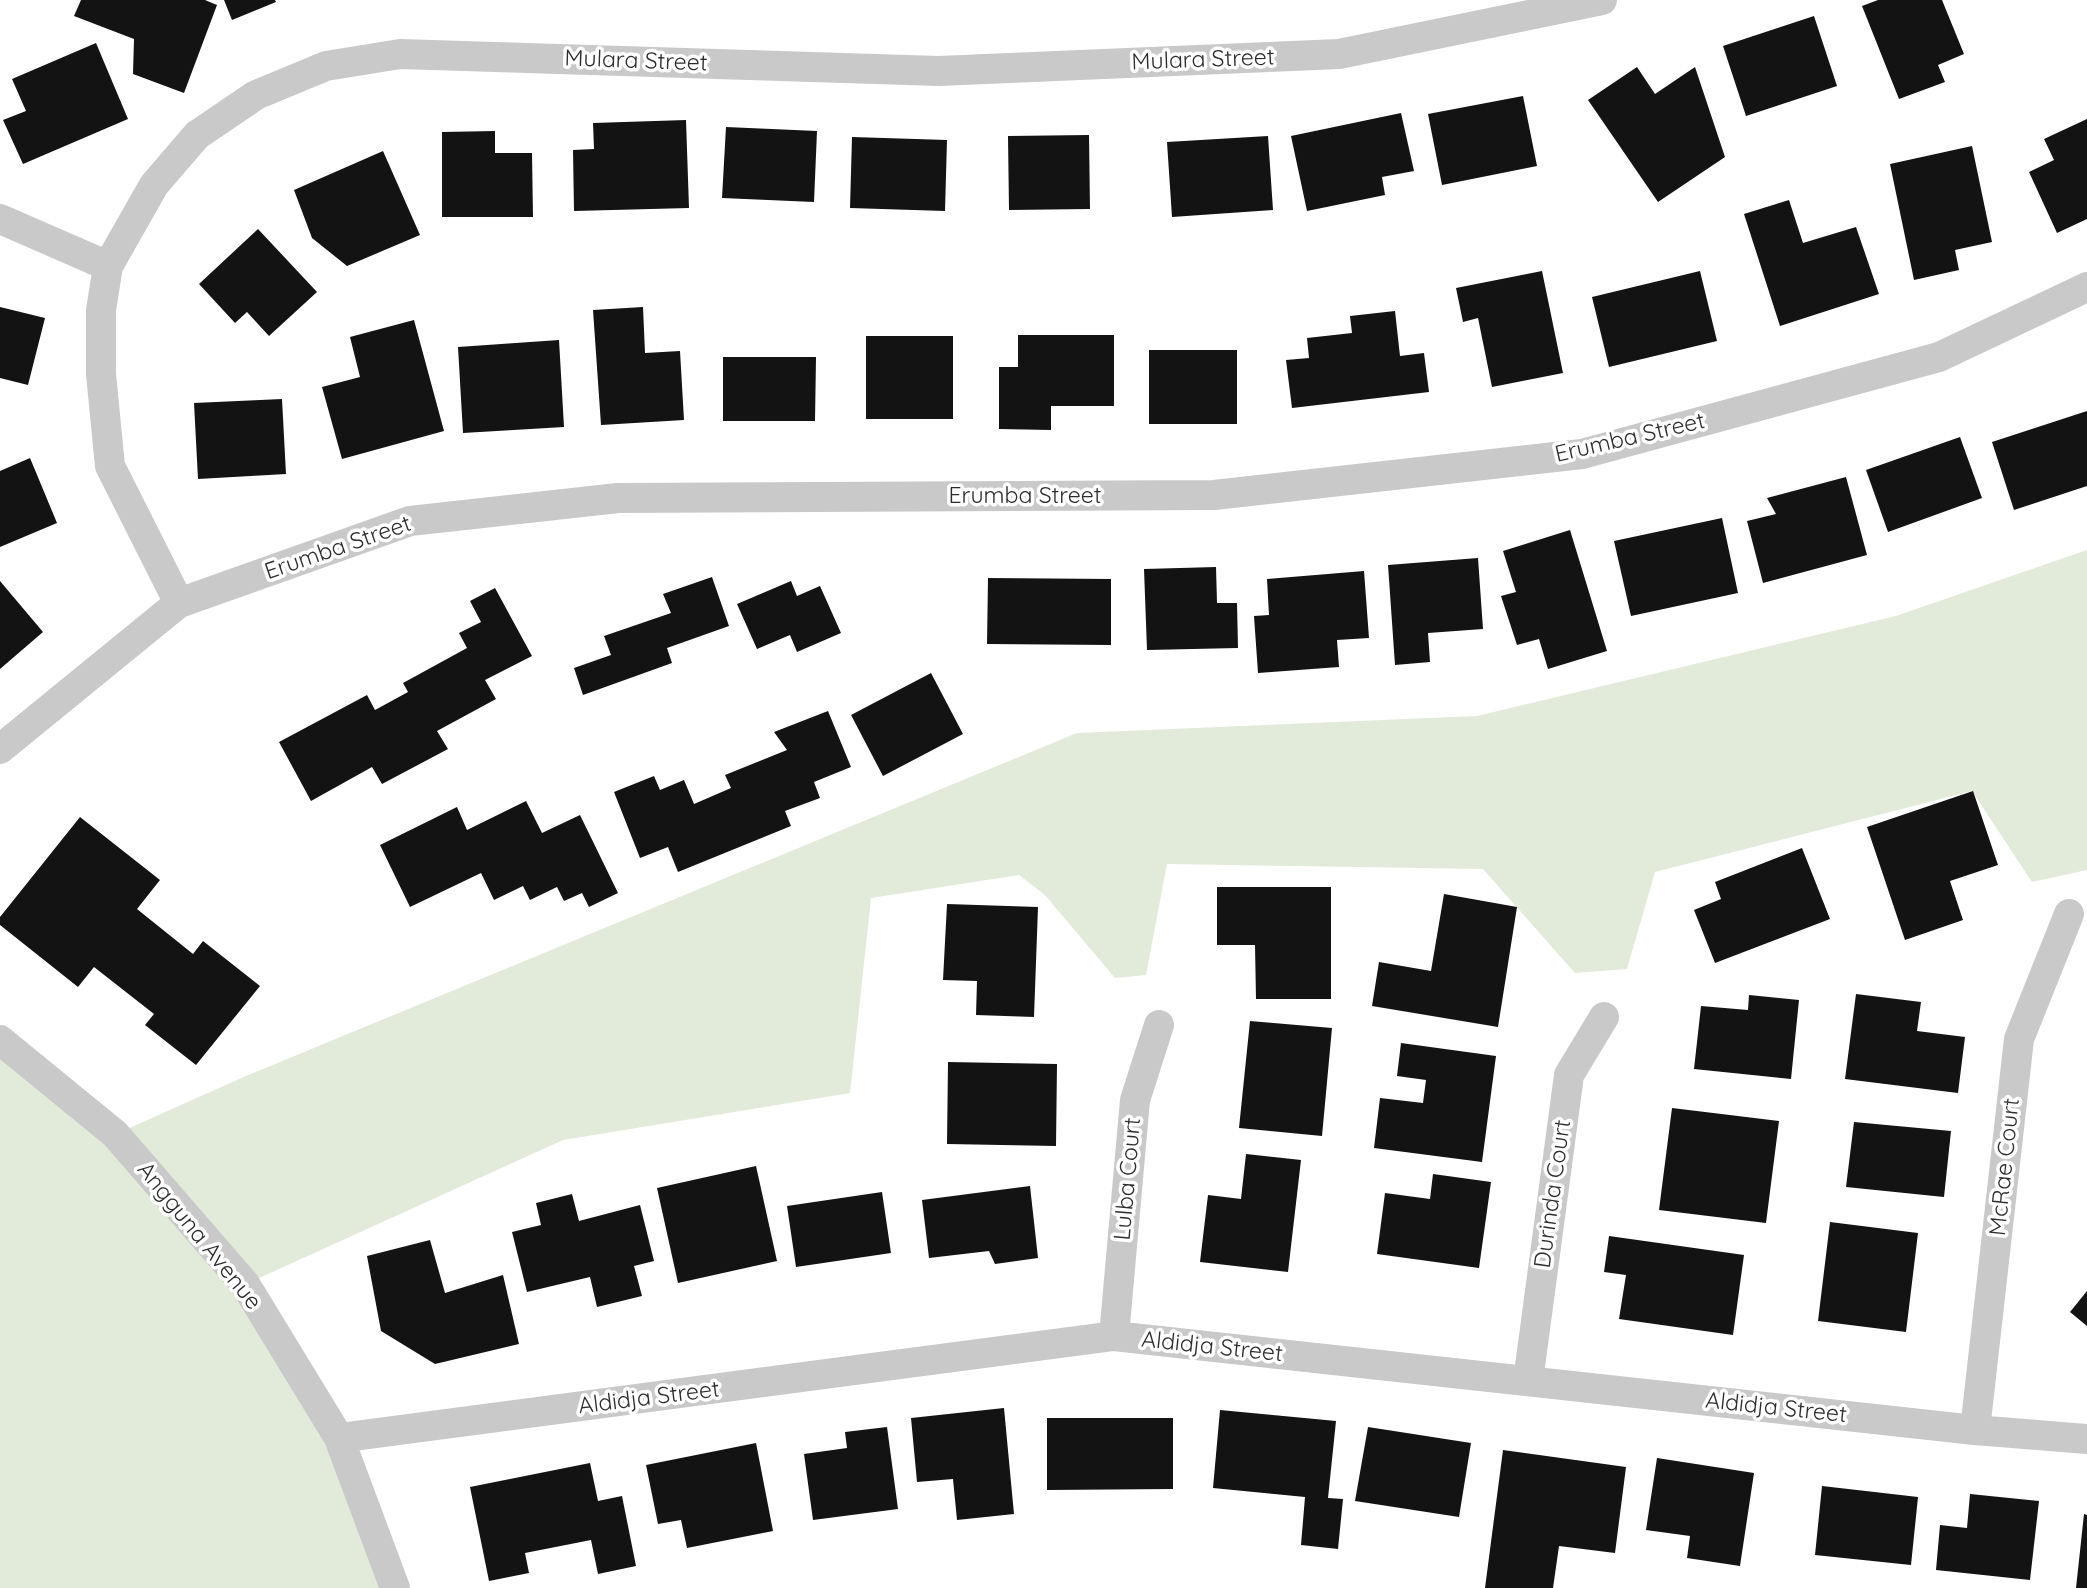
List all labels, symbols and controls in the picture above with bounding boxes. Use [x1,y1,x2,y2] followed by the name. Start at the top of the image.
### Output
[1131,44,1275,76] street label: Mulara Street
[564,45,708,77] street label: Mulara Street
[1552,407,1708,469] street label: Erumba Street
[949,482,1101,510] street label: Erumba Street
[261,510,415,586] street label: Erumba Street
[1984,1097,2026,1237] street label: McRae Court
[1109,1116,1147,1242] street label: Lulba Court
[1529,1118,1577,1270] street label: Durinda Court
[131,1157,267,1315] street label: Angguna Avenue
[1140,1326,1284,1368] street label: Aldidja Street
[577,1376,721,1420] street label: Aldidja Street
[1704,1387,1848,1429] street label: Aldidja Street

